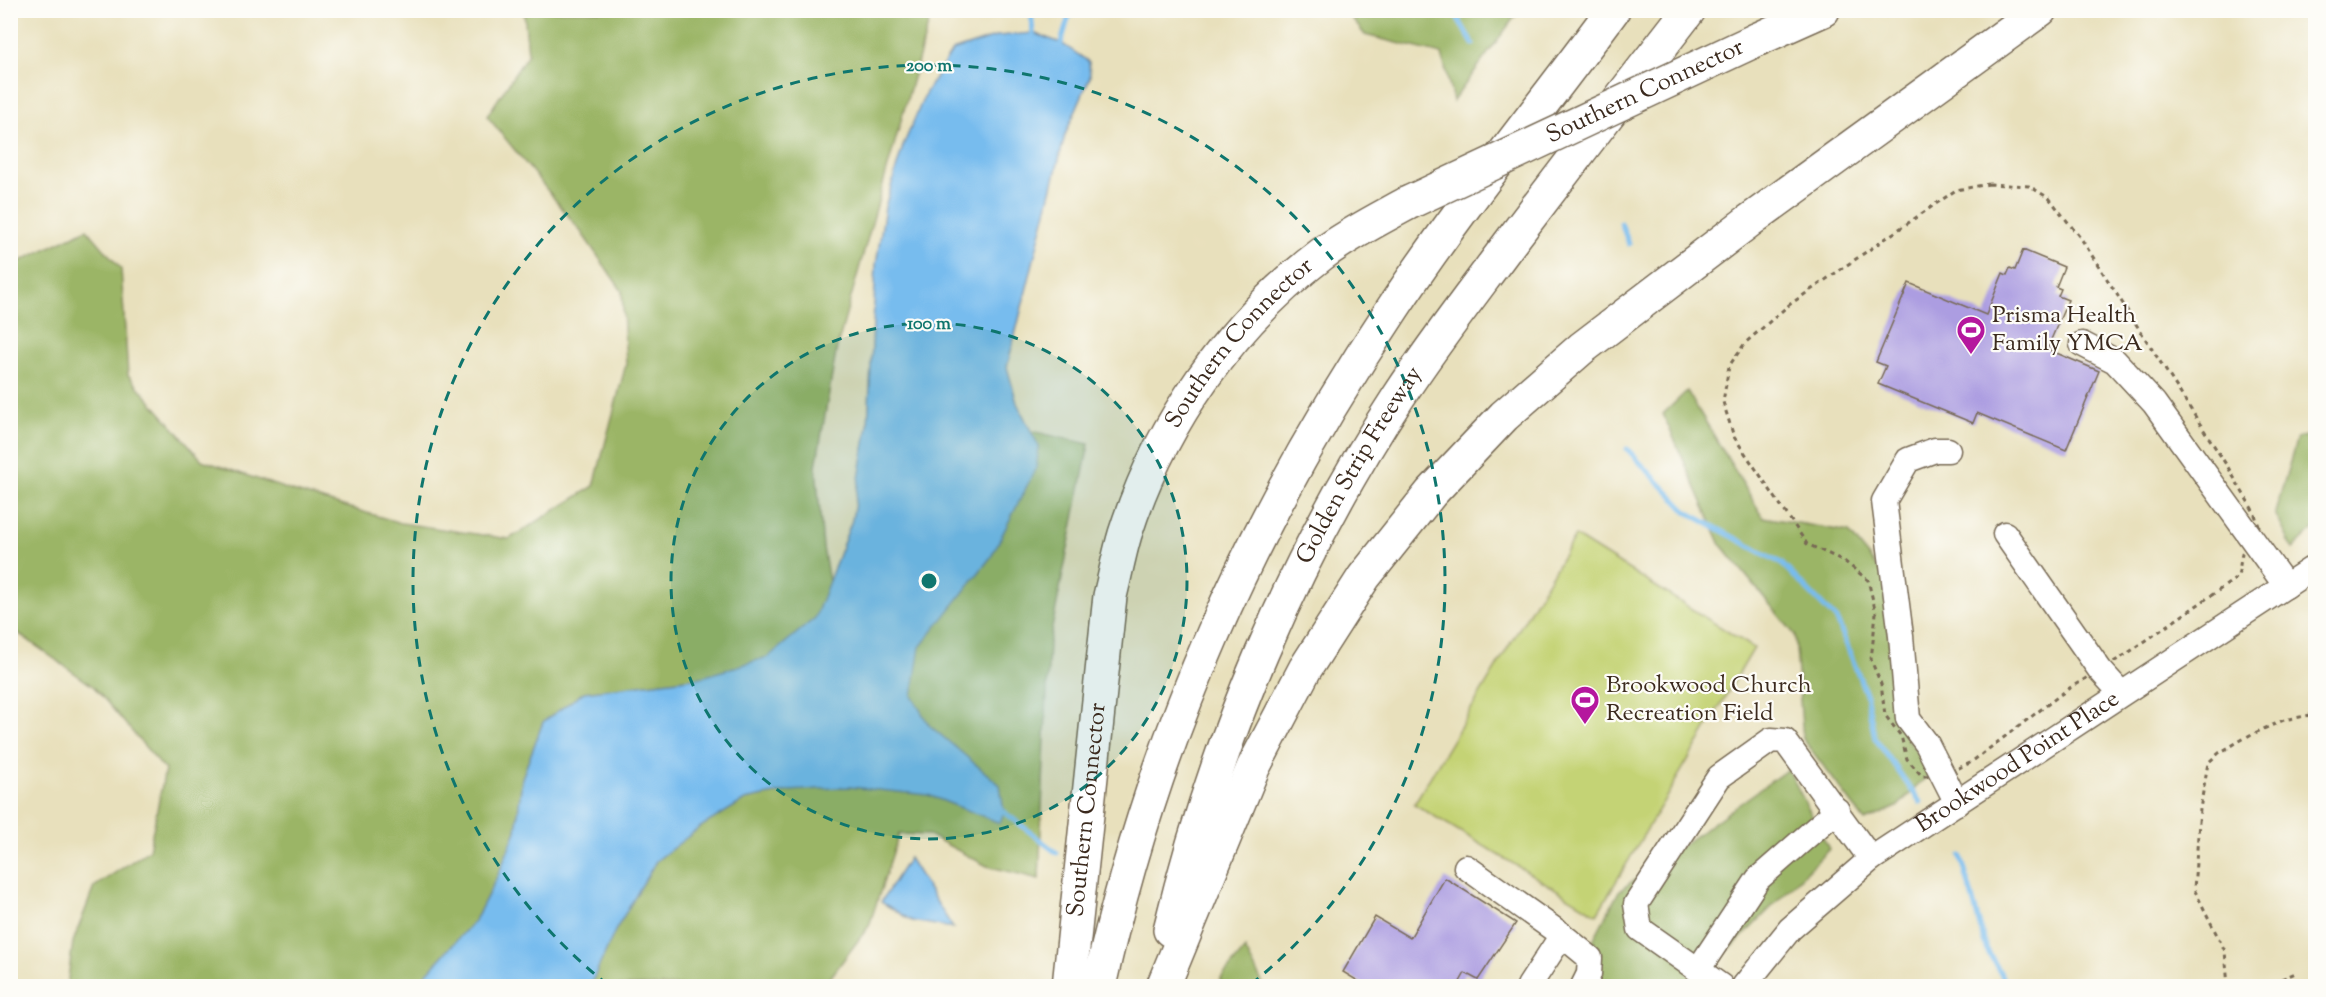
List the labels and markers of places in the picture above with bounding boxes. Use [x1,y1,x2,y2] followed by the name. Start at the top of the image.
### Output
[1992,299,2143,361] place label: Prisma Health Family YMCA
[1955,314,1987,356] sports icon: Prisma Health Family YMCA
[919,571,939,591] centre of rings
[1606,669,1812,731] place label: Brookwood Church Recreation Field
[1569,684,1601,726] sports icon: Brookwood Church Recreation Field

